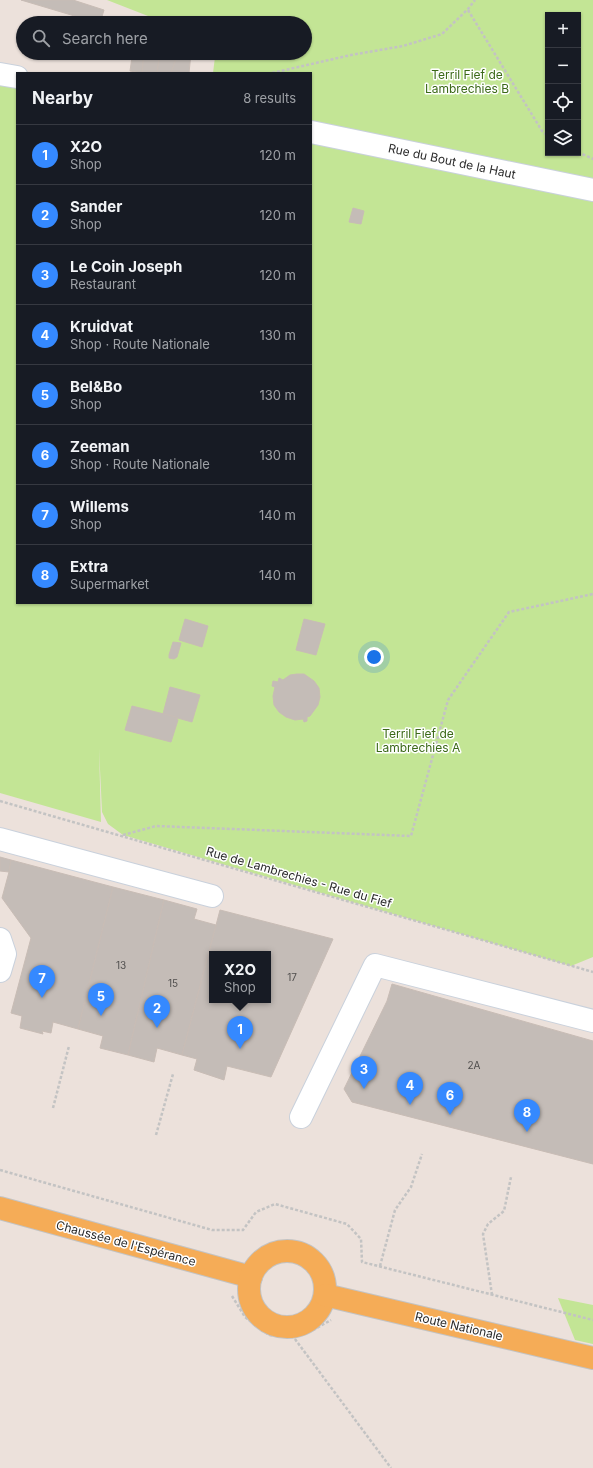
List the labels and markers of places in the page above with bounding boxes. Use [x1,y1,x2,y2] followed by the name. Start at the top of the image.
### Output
[29,965,55,998] pin: 7
[88,983,114,1016] pin: 5
[144,995,170,1028] pin: 2
[227,1016,253,1049] pin: 1
[351,1056,377,1089] pin: 3
[397,1072,423,1105] pin: 4
[437,1082,463,1115] pin: 6
[514,1099,540,1132] pin: 8

